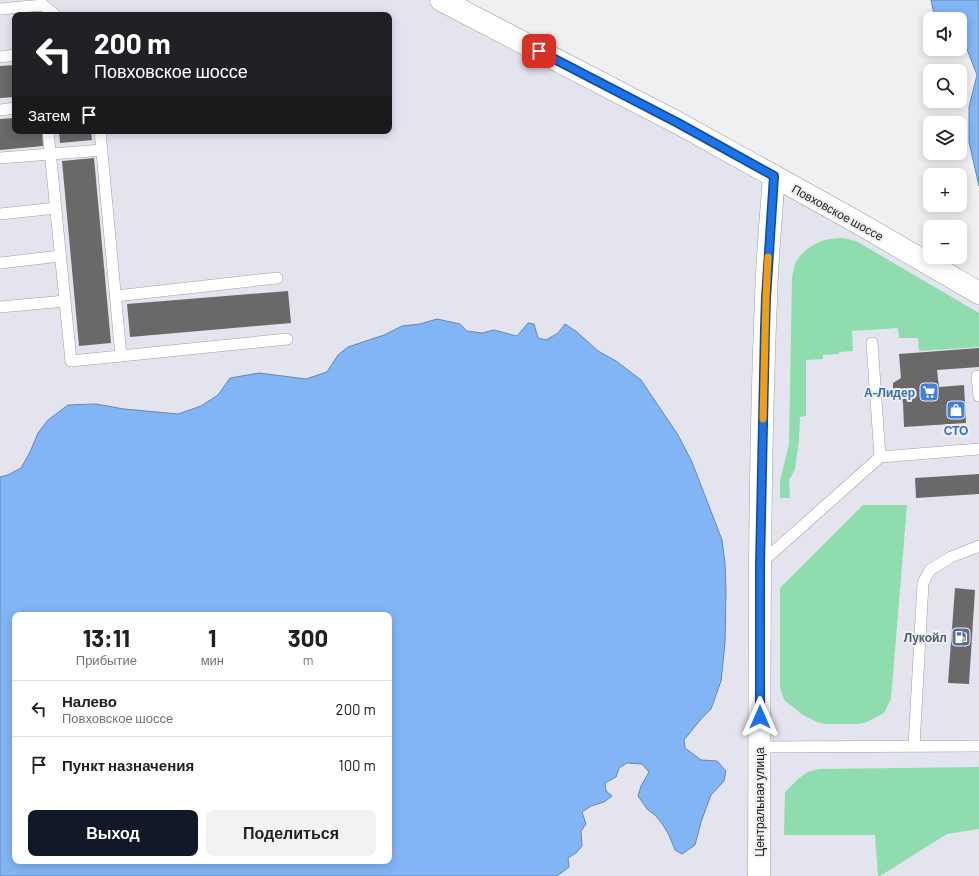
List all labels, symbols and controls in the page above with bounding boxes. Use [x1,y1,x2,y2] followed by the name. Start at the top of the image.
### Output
[923,12,967,264] map controls
[923,12,967,56] button: sound
[94,26,171,60] text: 200 m
[28,28,80,80] icon: left
[522,34,556,68] pin
[528,40,550,62] icon: arrive
[94,60,248,82] text: Повховское шоссе
[923,64,967,108] button: search
[78,104,100,126] icon: arrive
[28,106,70,124] text: Затем
[923,116,967,160] button: layers
[923,168,967,212] button: +
[790,181,887,243] street label: Повховское шоссе
[923,220,967,264] button: −
[918,381,940,403] supermarket icon: А-Лидер
[864,385,915,400] place label: А-Лидер
[945,399,967,421] shop icon: СТО
[944,423,968,437] place label: СТО
[83,623,130,652] text: 13:11
[208,623,217,652] text: 1
[288,623,328,652] text: 300
[950,626,972,648] fuel station icon: Лукойл
[904,630,947,645] place label: Лукойл
[76,652,137,668] text: Прибытие
[201,652,224,668] text: мин
[303,652,313,668] text: m
[62,692,117,710] text: Налево
[739,696,781,738] position arrow
[28,698,50,720] icon: left
[336,700,376,718] text: 200 m
[62,710,173,726] text: Повховское шоссе
[752,747,767,857] street label: Центральная улица
[28,754,50,776] icon: arrive
[62,756,194,774] text: Пункт назначения
[338,756,376,774] text: 100 m
[28,810,198,856] button: Выход
[206,810,376,856] button: Поделиться

